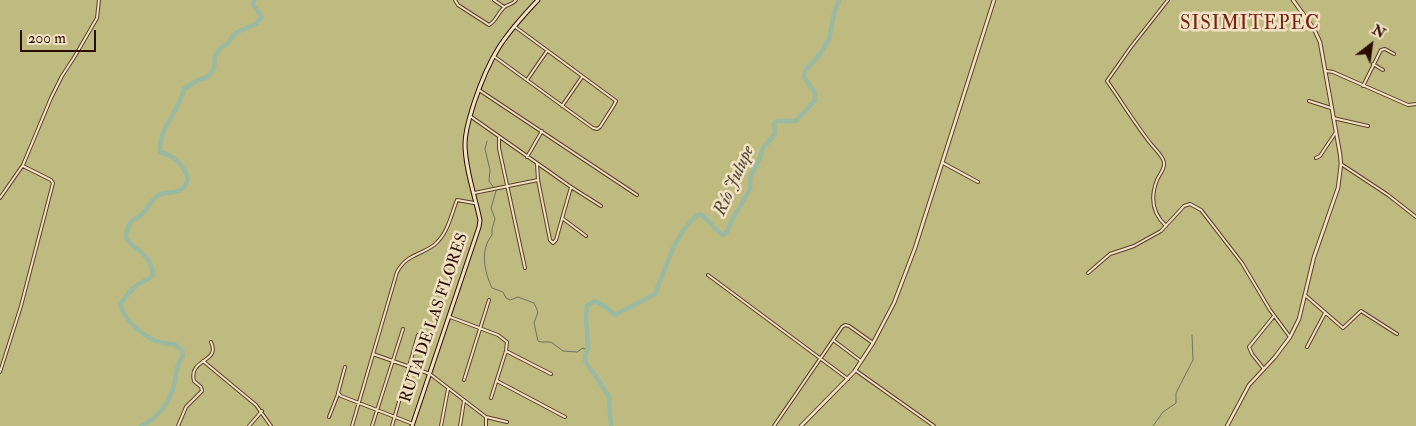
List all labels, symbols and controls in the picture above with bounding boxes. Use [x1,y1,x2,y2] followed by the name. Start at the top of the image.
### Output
[1179,14,1321,36] district label: SISIMITEPEC
[22,20,99,52] scale bar
[1346,20,1396,70] north arrow
[1369,21,1388,42] text: N
[28,29,66,48] text: 200 m
[710,143,760,219] water label: Río Julupe
[397,231,473,405] street label: RUTA DE LAS FLORES

